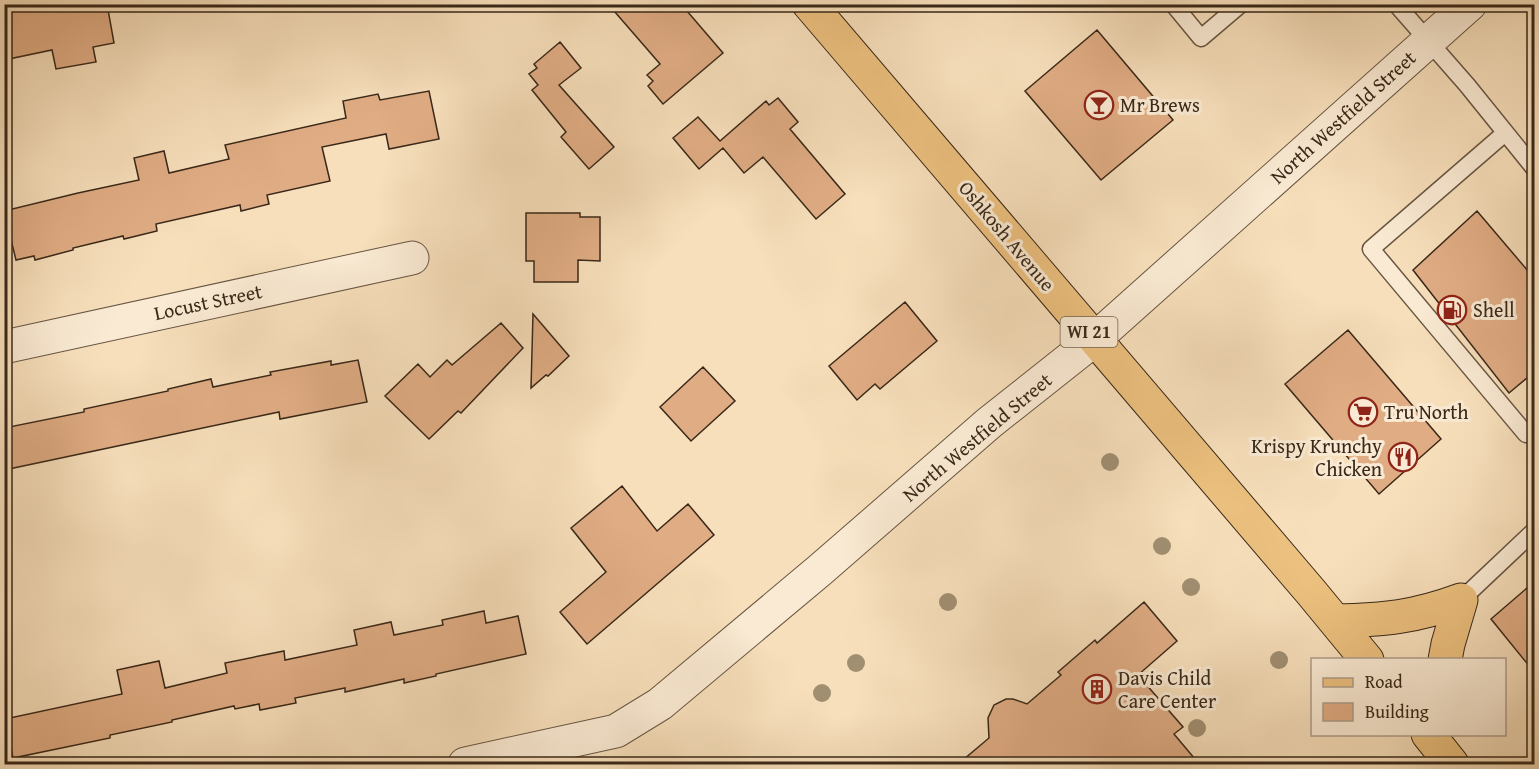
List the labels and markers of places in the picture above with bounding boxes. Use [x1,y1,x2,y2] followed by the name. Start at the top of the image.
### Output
[1083,89,1115,121] bar icon: Mr Brews
[1120,90,1200,119] place label: Mr Brews
[1436,294,1468,326] fuel station icon: Shell
[1473,295,1515,324] place label: Shell
[1347,396,1379,428] supermarket icon: Tru North
[1384,397,1469,426] place label: Tru North
[1251,431,1382,483] place label: Krispy Krunchy Chicken
[1387,441,1419,473] restaurant icon: Krispy Krunchy Chicken
[1118,663,1216,715] place label: Davis Child Care Center
[1081,673,1113,705] building icon: Davis Child Care Center

